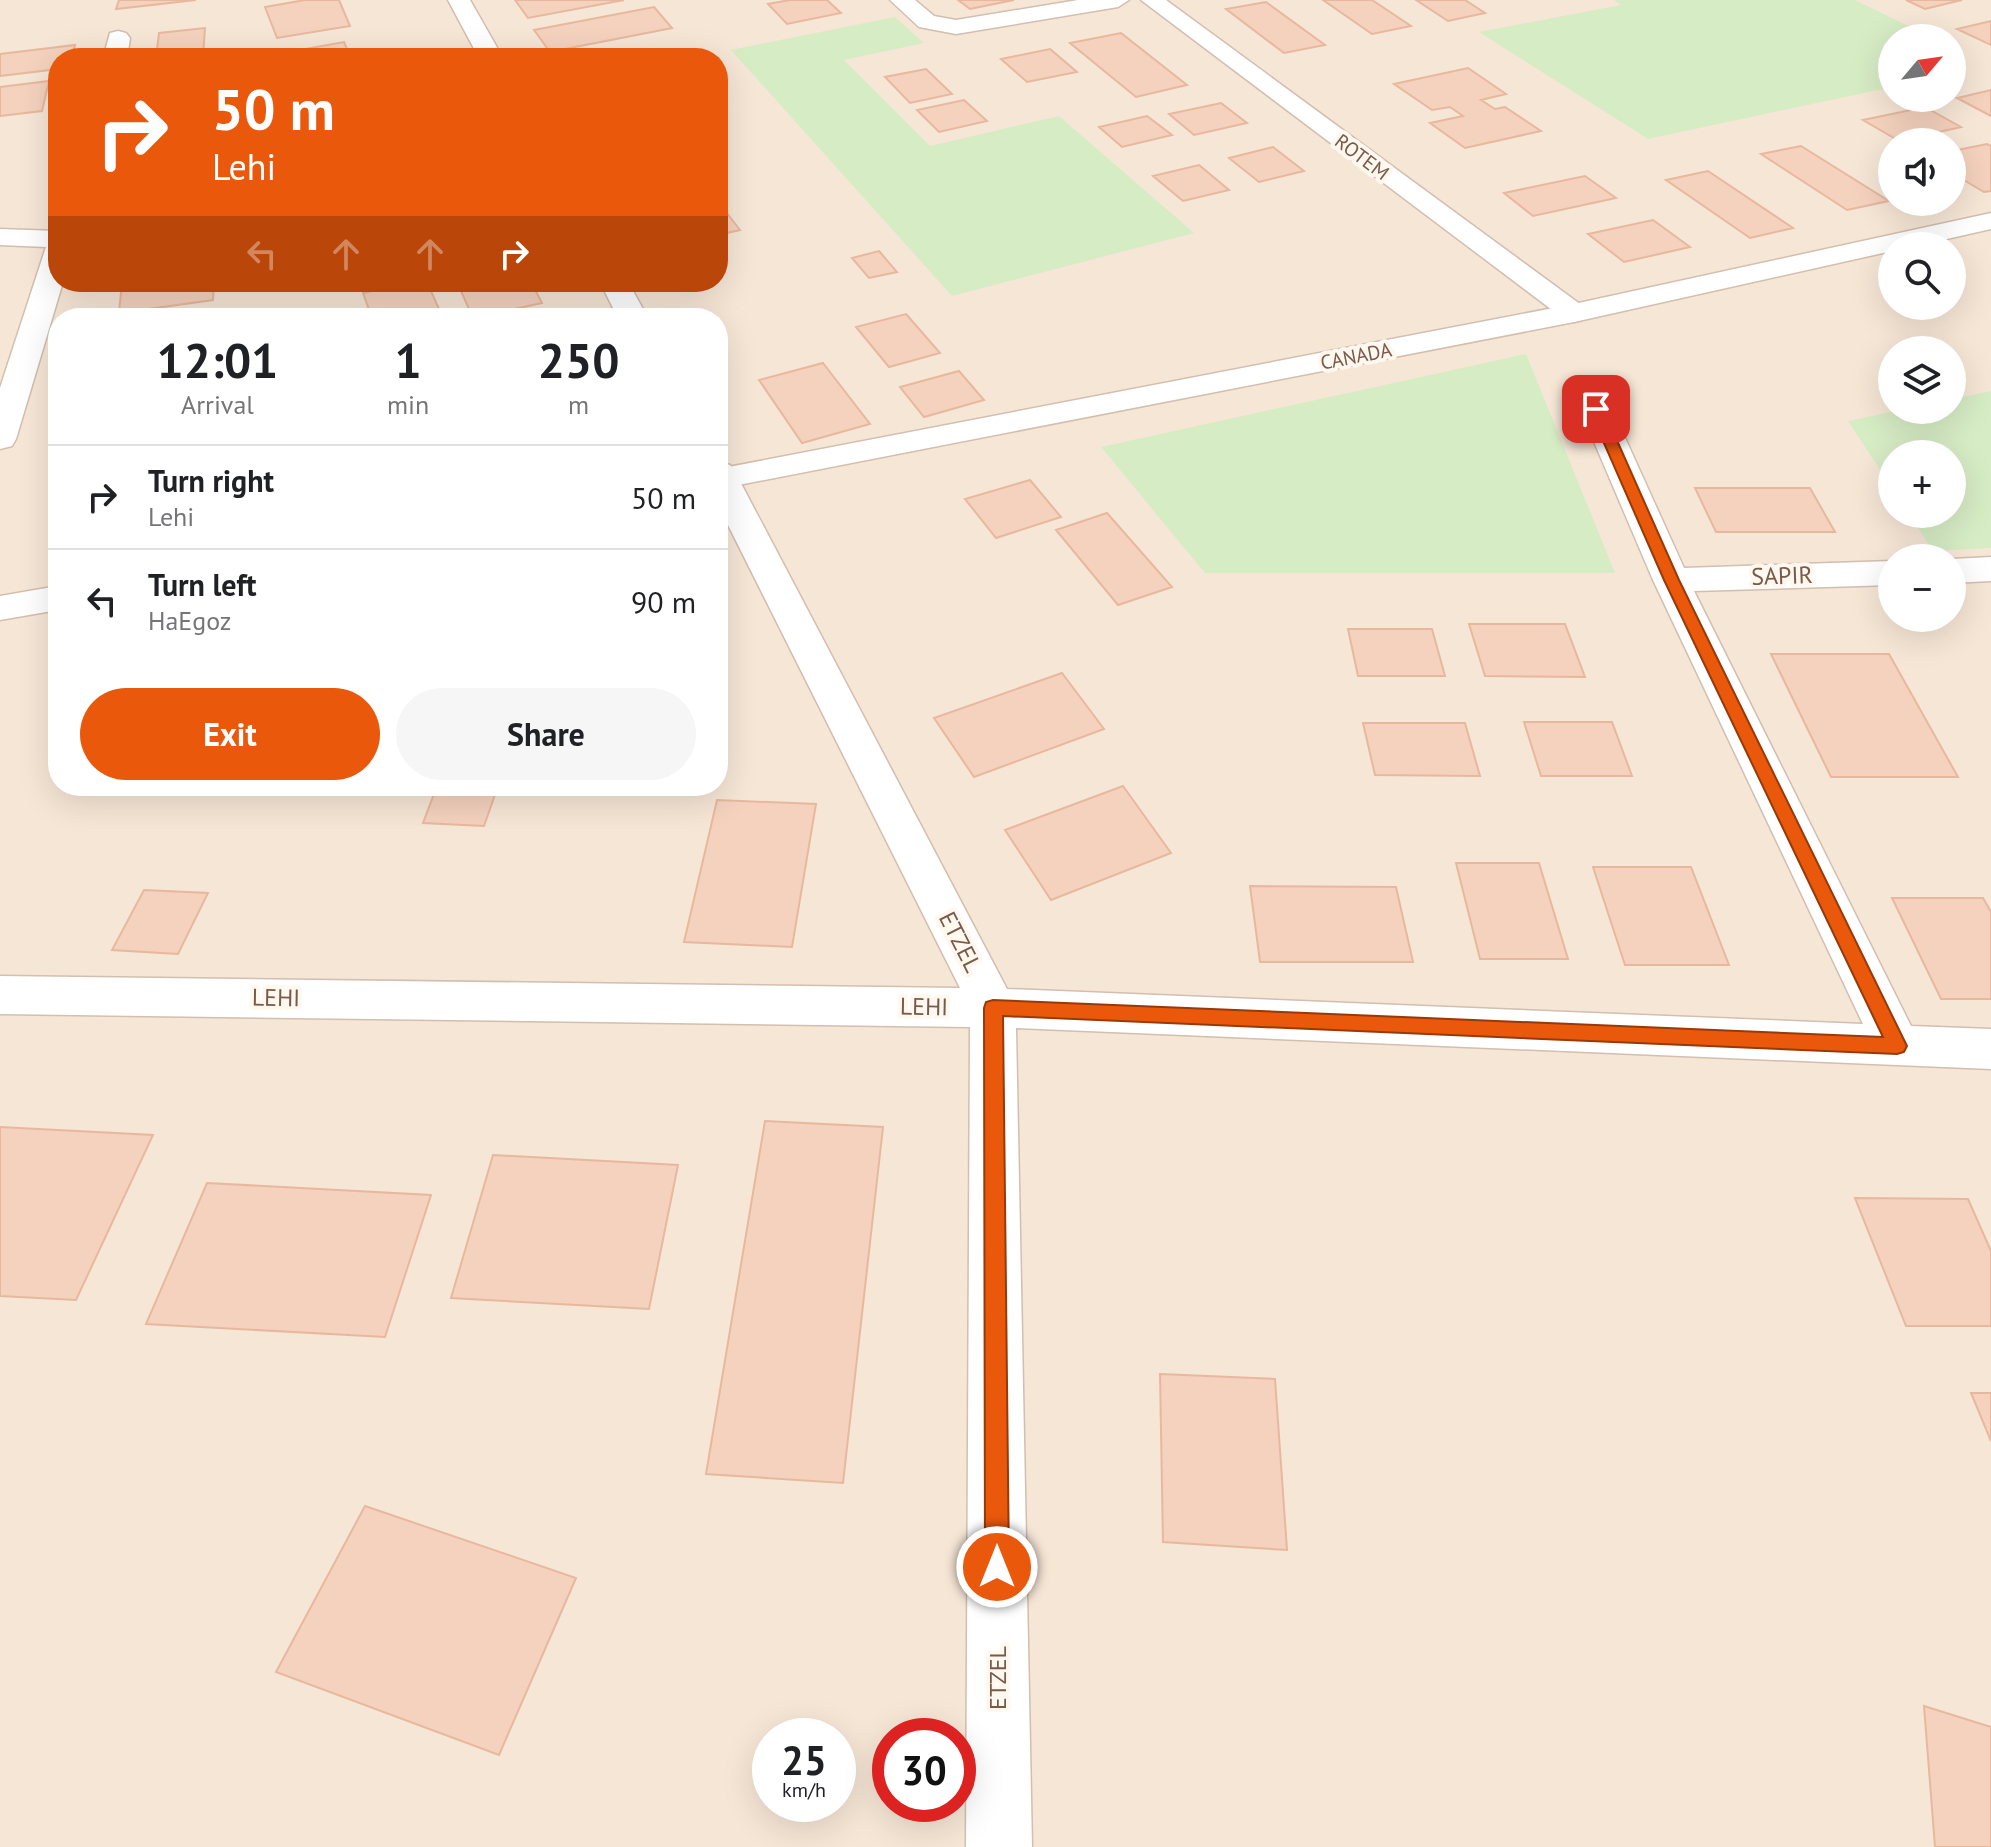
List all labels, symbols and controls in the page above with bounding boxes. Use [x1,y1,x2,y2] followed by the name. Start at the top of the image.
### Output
[1878,24,1966,112] north arrow
[1878,24,1966,632] map controls
[212,73,335,145] text: 50 m
[80,80,184,184] icon: right
[1330,128,1394,186] street label: ROTEM
[1878,128,1966,216] button: sound
[212,143,276,190] text: Lehi
[240,232,284,276] icon: left
[324,232,368,276] icon: ahead
[408,232,452,276] icon: ahead
[492,232,536,276] icon: right
[1878,232,1966,320] button: search
[157,329,278,391] text: 12:01
[394,329,422,391] text: 1
[538,329,619,391] text: 250
[1318,336,1394,376] street label: CANADA
[1878,336,1966,424] button: layers
[1562,375,1630,443] pin
[1574,387,1618,431] icon: arrive
[181,388,254,421] text: Arrival
[387,388,429,421] text: min
[568,388,589,421] text: m
[1878,440,1966,528] button: +
[148,461,274,500] text: Turn right
[80,475,124,519] icon: right
[631,478,696,517] text: 50 m
[148,500,194,533] text: Lehi
[1878,544,1966,632] button: −
[1751,559,1813,592] street label: SAPIR
[148,565,256,604] text: Turn left
[80,579,124,623] icon: left
[631,582,696,621] text: 90 m
[148,604,231,637] text: HaEgoz
[80,688,380,780] button: Exit
[396,688,696,780] button: Share
[932,906,989,977] street label: ETZEL
[252,982,300,1013] street label: LEHI
[900,991,948,1022] street label: LEHI
[955,1525,1039,1609] position arrow
[982,1646,1013,1710] street label: ETZEL
[872,1718,976,1822] speed limit sign: 30
[781,1734,827,1786] text: 25
[782,1777,826,1803] text: km/h

